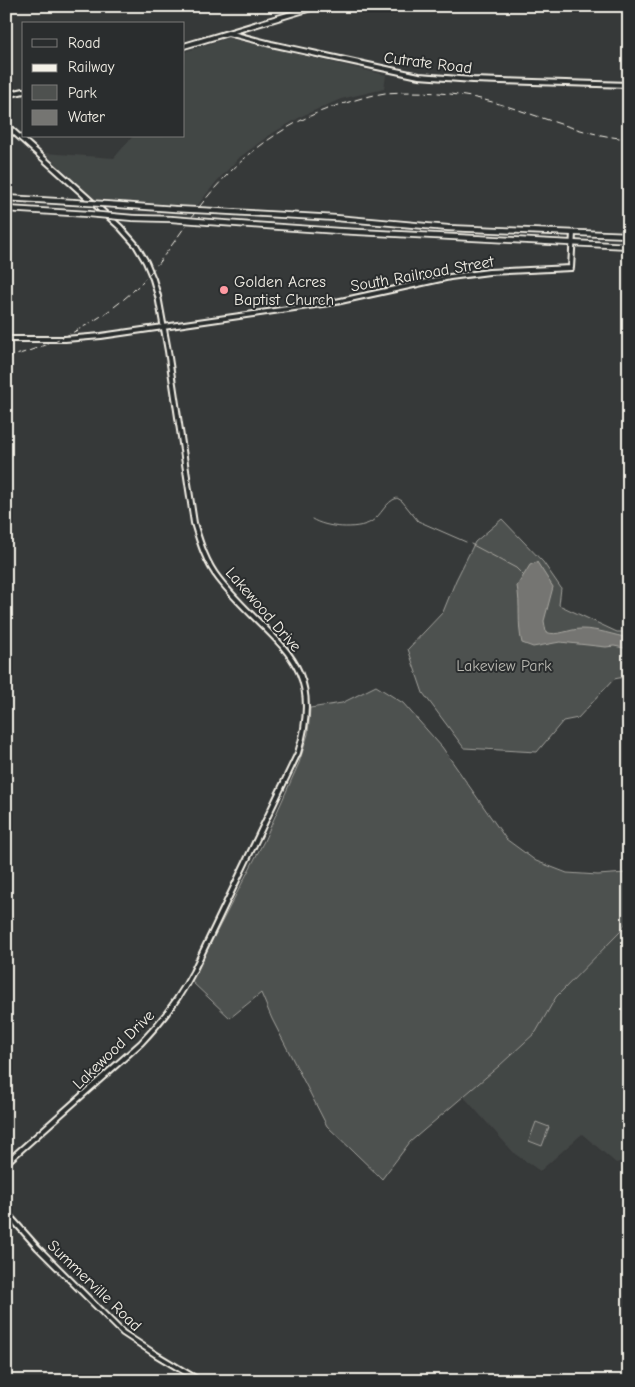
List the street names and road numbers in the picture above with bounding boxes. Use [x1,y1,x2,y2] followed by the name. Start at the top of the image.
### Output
[383,49,473,77] street label: Cutrate Road
[349,252,496,295] street label: South Railroad Street
[222,564,305,656] street label: Lakewood Drive
[69,1006,158,1093] street label: Lakewood Drive
[44,1236,145,1335] street label: Summerville Road

